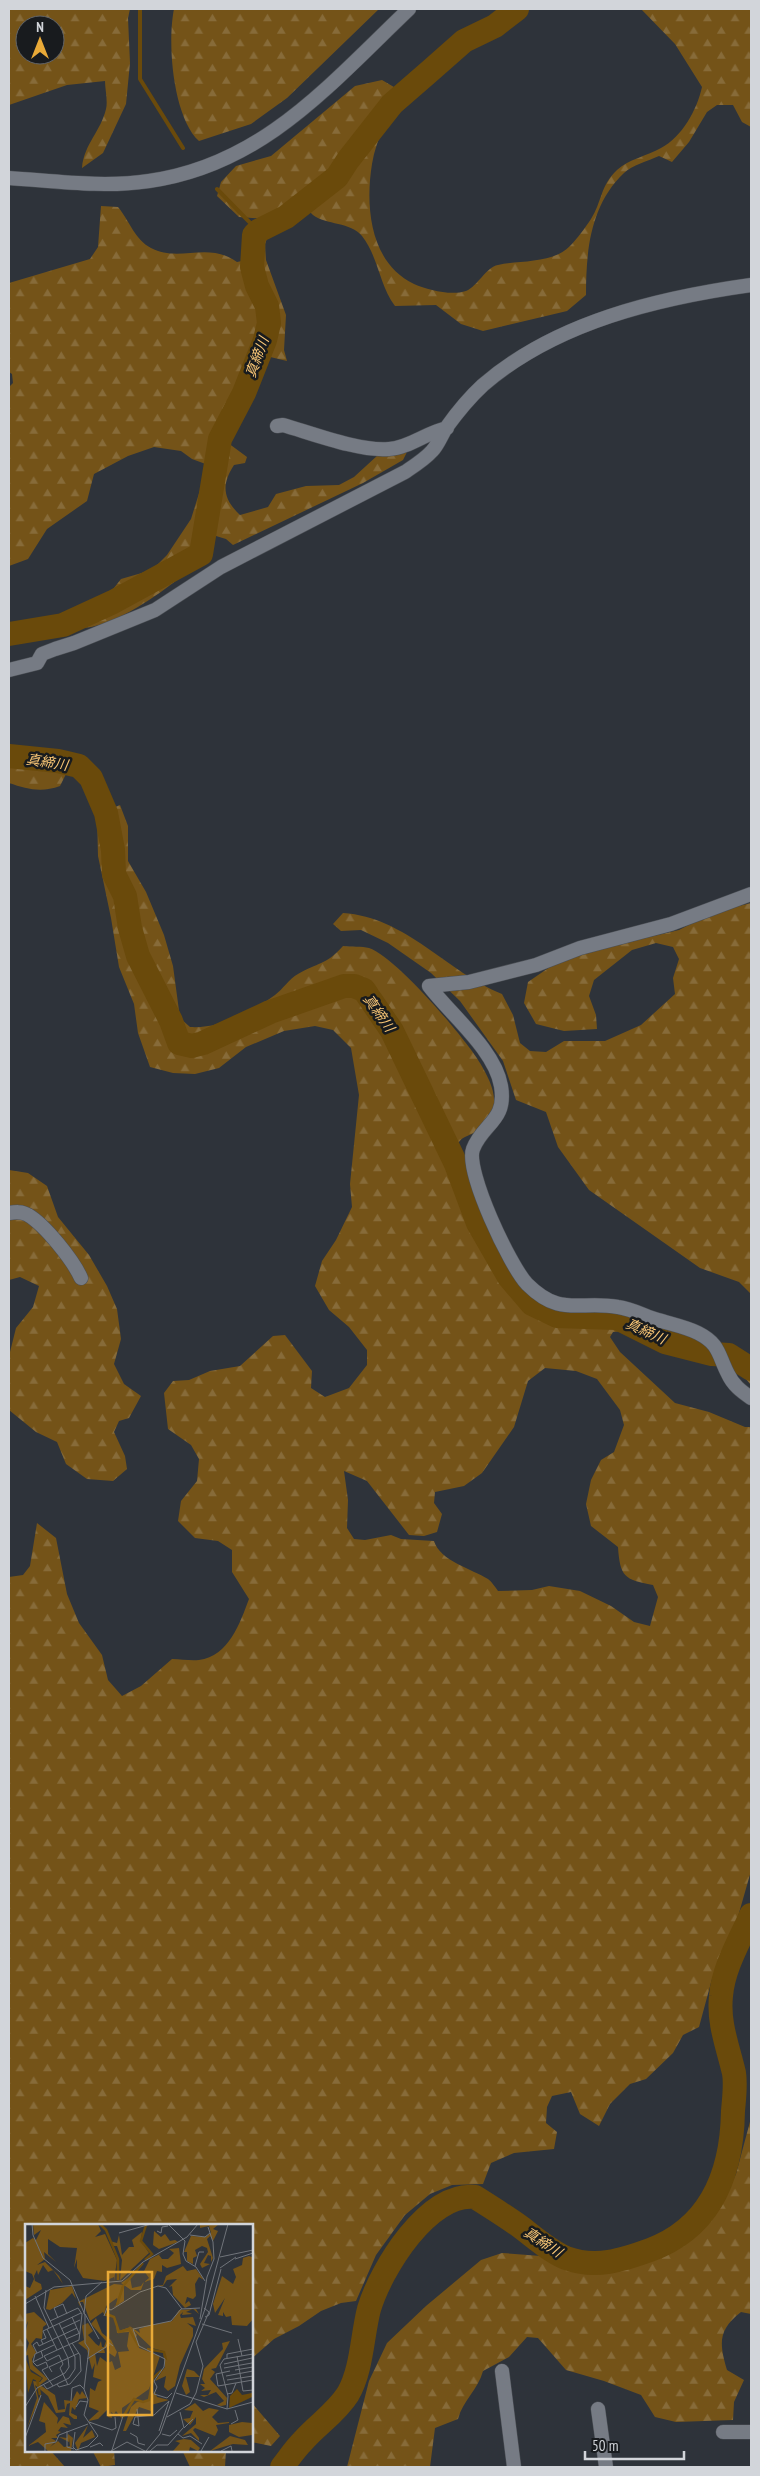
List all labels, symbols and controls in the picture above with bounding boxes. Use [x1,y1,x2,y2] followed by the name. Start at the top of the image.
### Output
[15,15,65,65] north arrow
[36,18,44,36] text: N
[241,332,273,380] water label: 真締川
[25,750,71,774] water label: 真締川
[360,991,400,1037] water label: 真締川
[623,1314,671,1349] water label: 真締川
[520,2223,567,2262] water label: 真締川
[25,2224,252,2451] inset map
[585,2428,684,2460] scale bar
[592,2436,618,2455] text: 50 m

